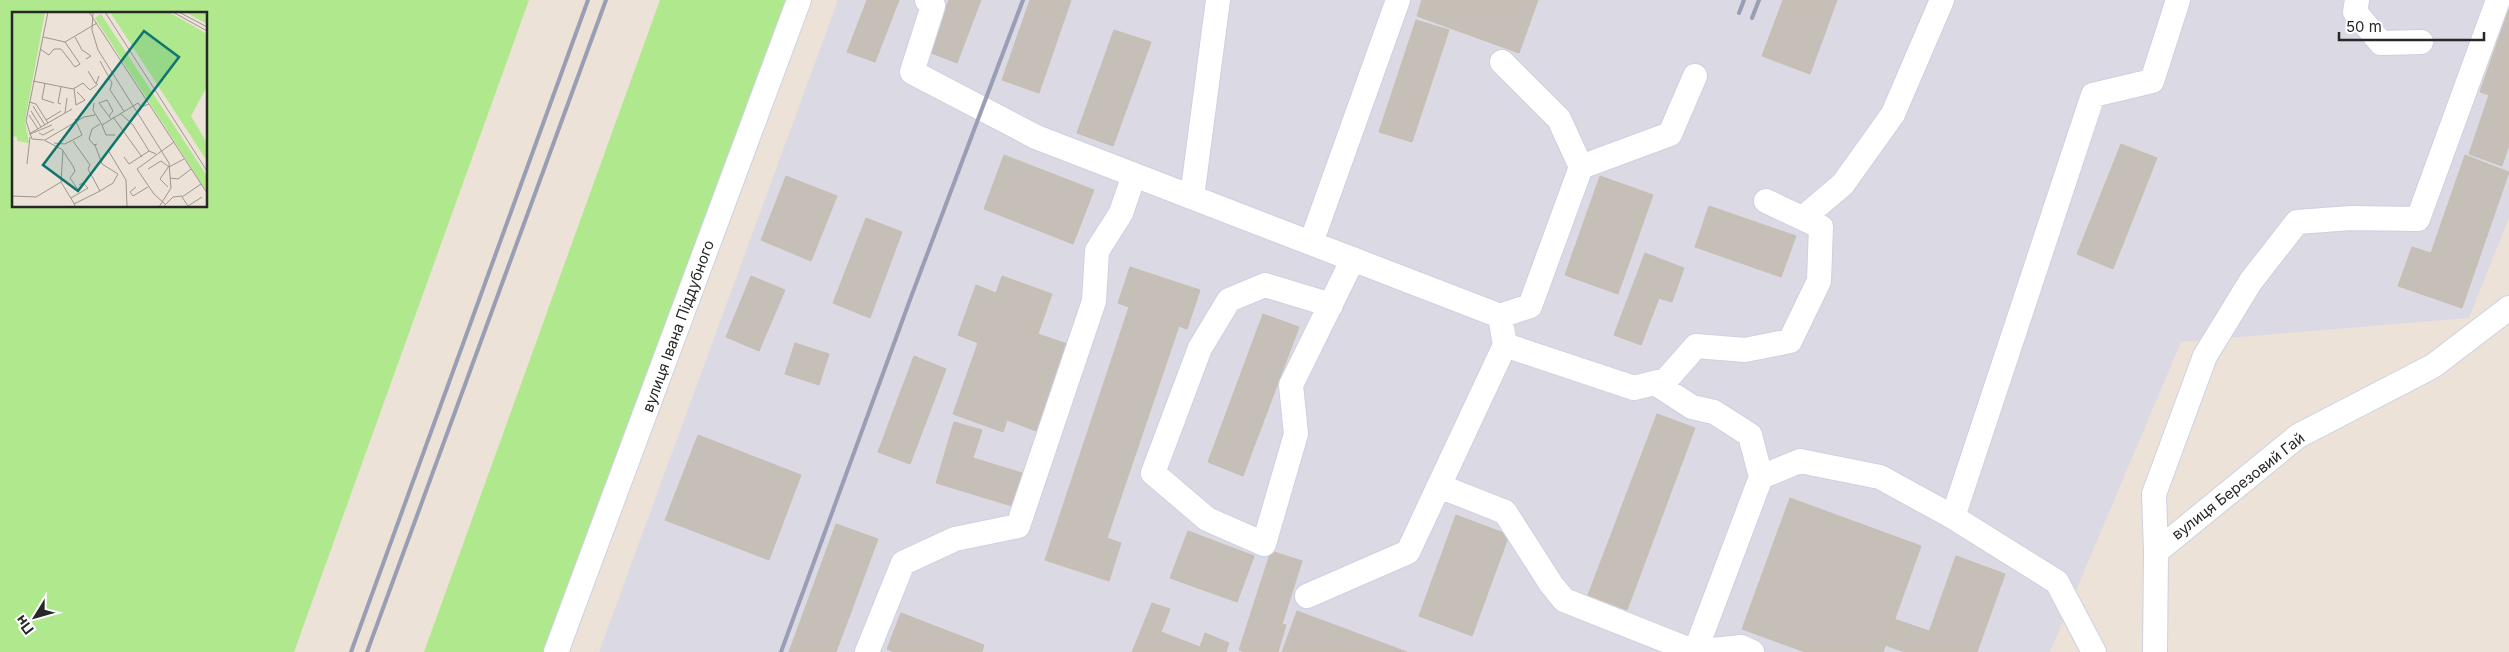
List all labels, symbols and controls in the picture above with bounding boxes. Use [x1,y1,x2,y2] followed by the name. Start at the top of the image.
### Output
[2339,10,2484,42] scale bar
[12,12,208,208] inset map
[2346,17,2382,36] text: 50 m
[638,237,718,415] street label: вулиця Івана Піддубного
[2168,428,2308,544] street label: вулиця Березовий Гай
[10,592,60,642] north arrow
[12,612,37,638] text: Пн

